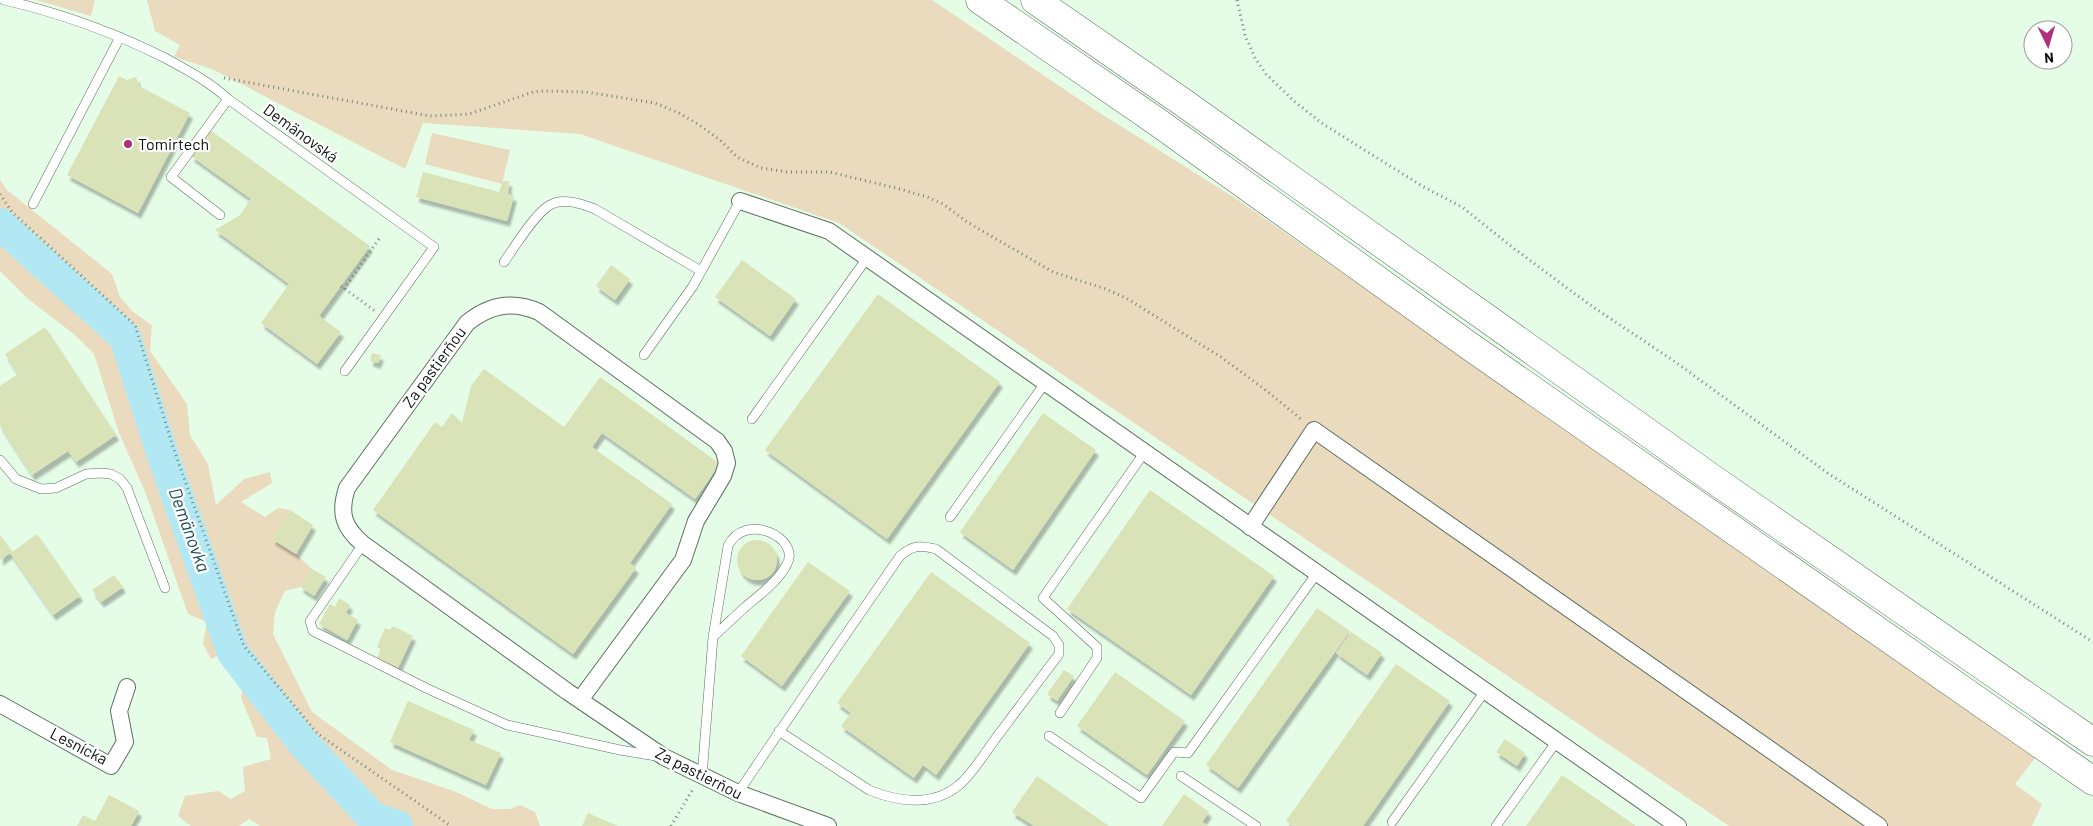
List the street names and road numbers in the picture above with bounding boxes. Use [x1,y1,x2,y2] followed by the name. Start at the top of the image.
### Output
[260,99,342,166] street label: Demänovská
[398,323,469,411] street label: Za pastierňou
[47,723,111,768] street label: Lesnícka
[653,743,746,803] street label: Za pastierňou

